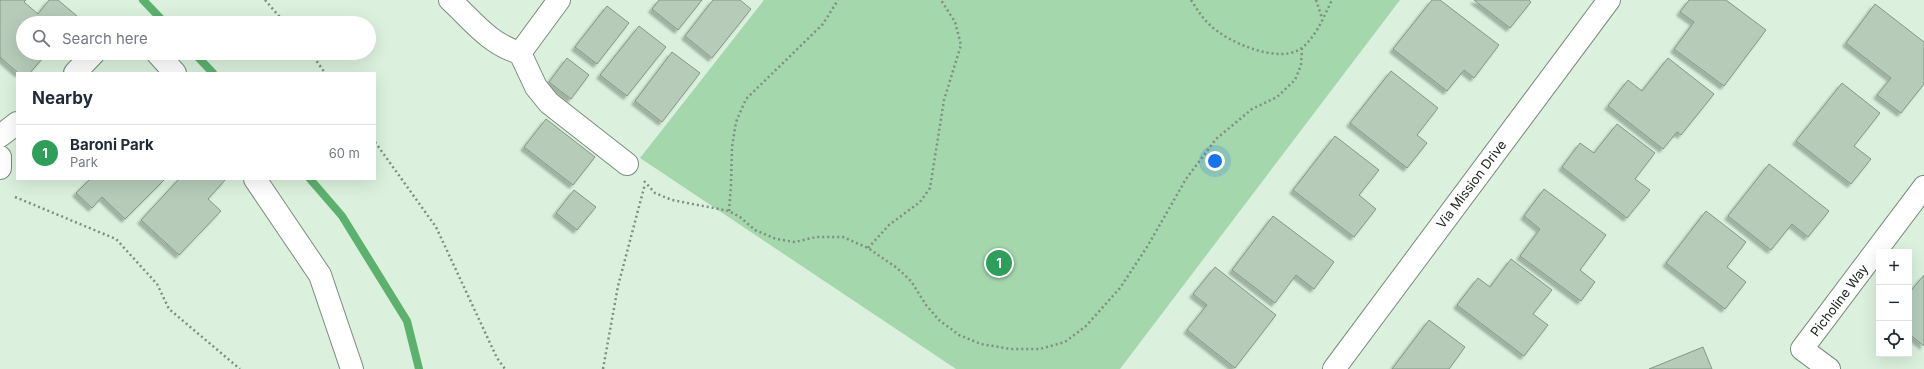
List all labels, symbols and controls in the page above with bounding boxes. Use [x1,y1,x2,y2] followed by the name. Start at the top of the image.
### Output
[16,16,376,60] search box
[30,27,52,49] icon: search
[62,29,148,48] text: Search here
[32,88,93,108] text: Nearby
[70,135,154,154] text: Baroni Park
[1433,137,1509,231] street label: Via Mission Drive
[42,145,48,161] text: 1
[329,145,360,161] text: 60 m
[1205,151,1225,171] your location
[70,154,98,170] text: Park
[986,248,1012,278] pin: 1
[1876,249,1912,357] map controls
[1876,249,1912,285] button: +
[1807,261,1871,339] street label: Picholine Way
[1876,285,1912,321] button: −
[1876,321,1912,357] button: locate

